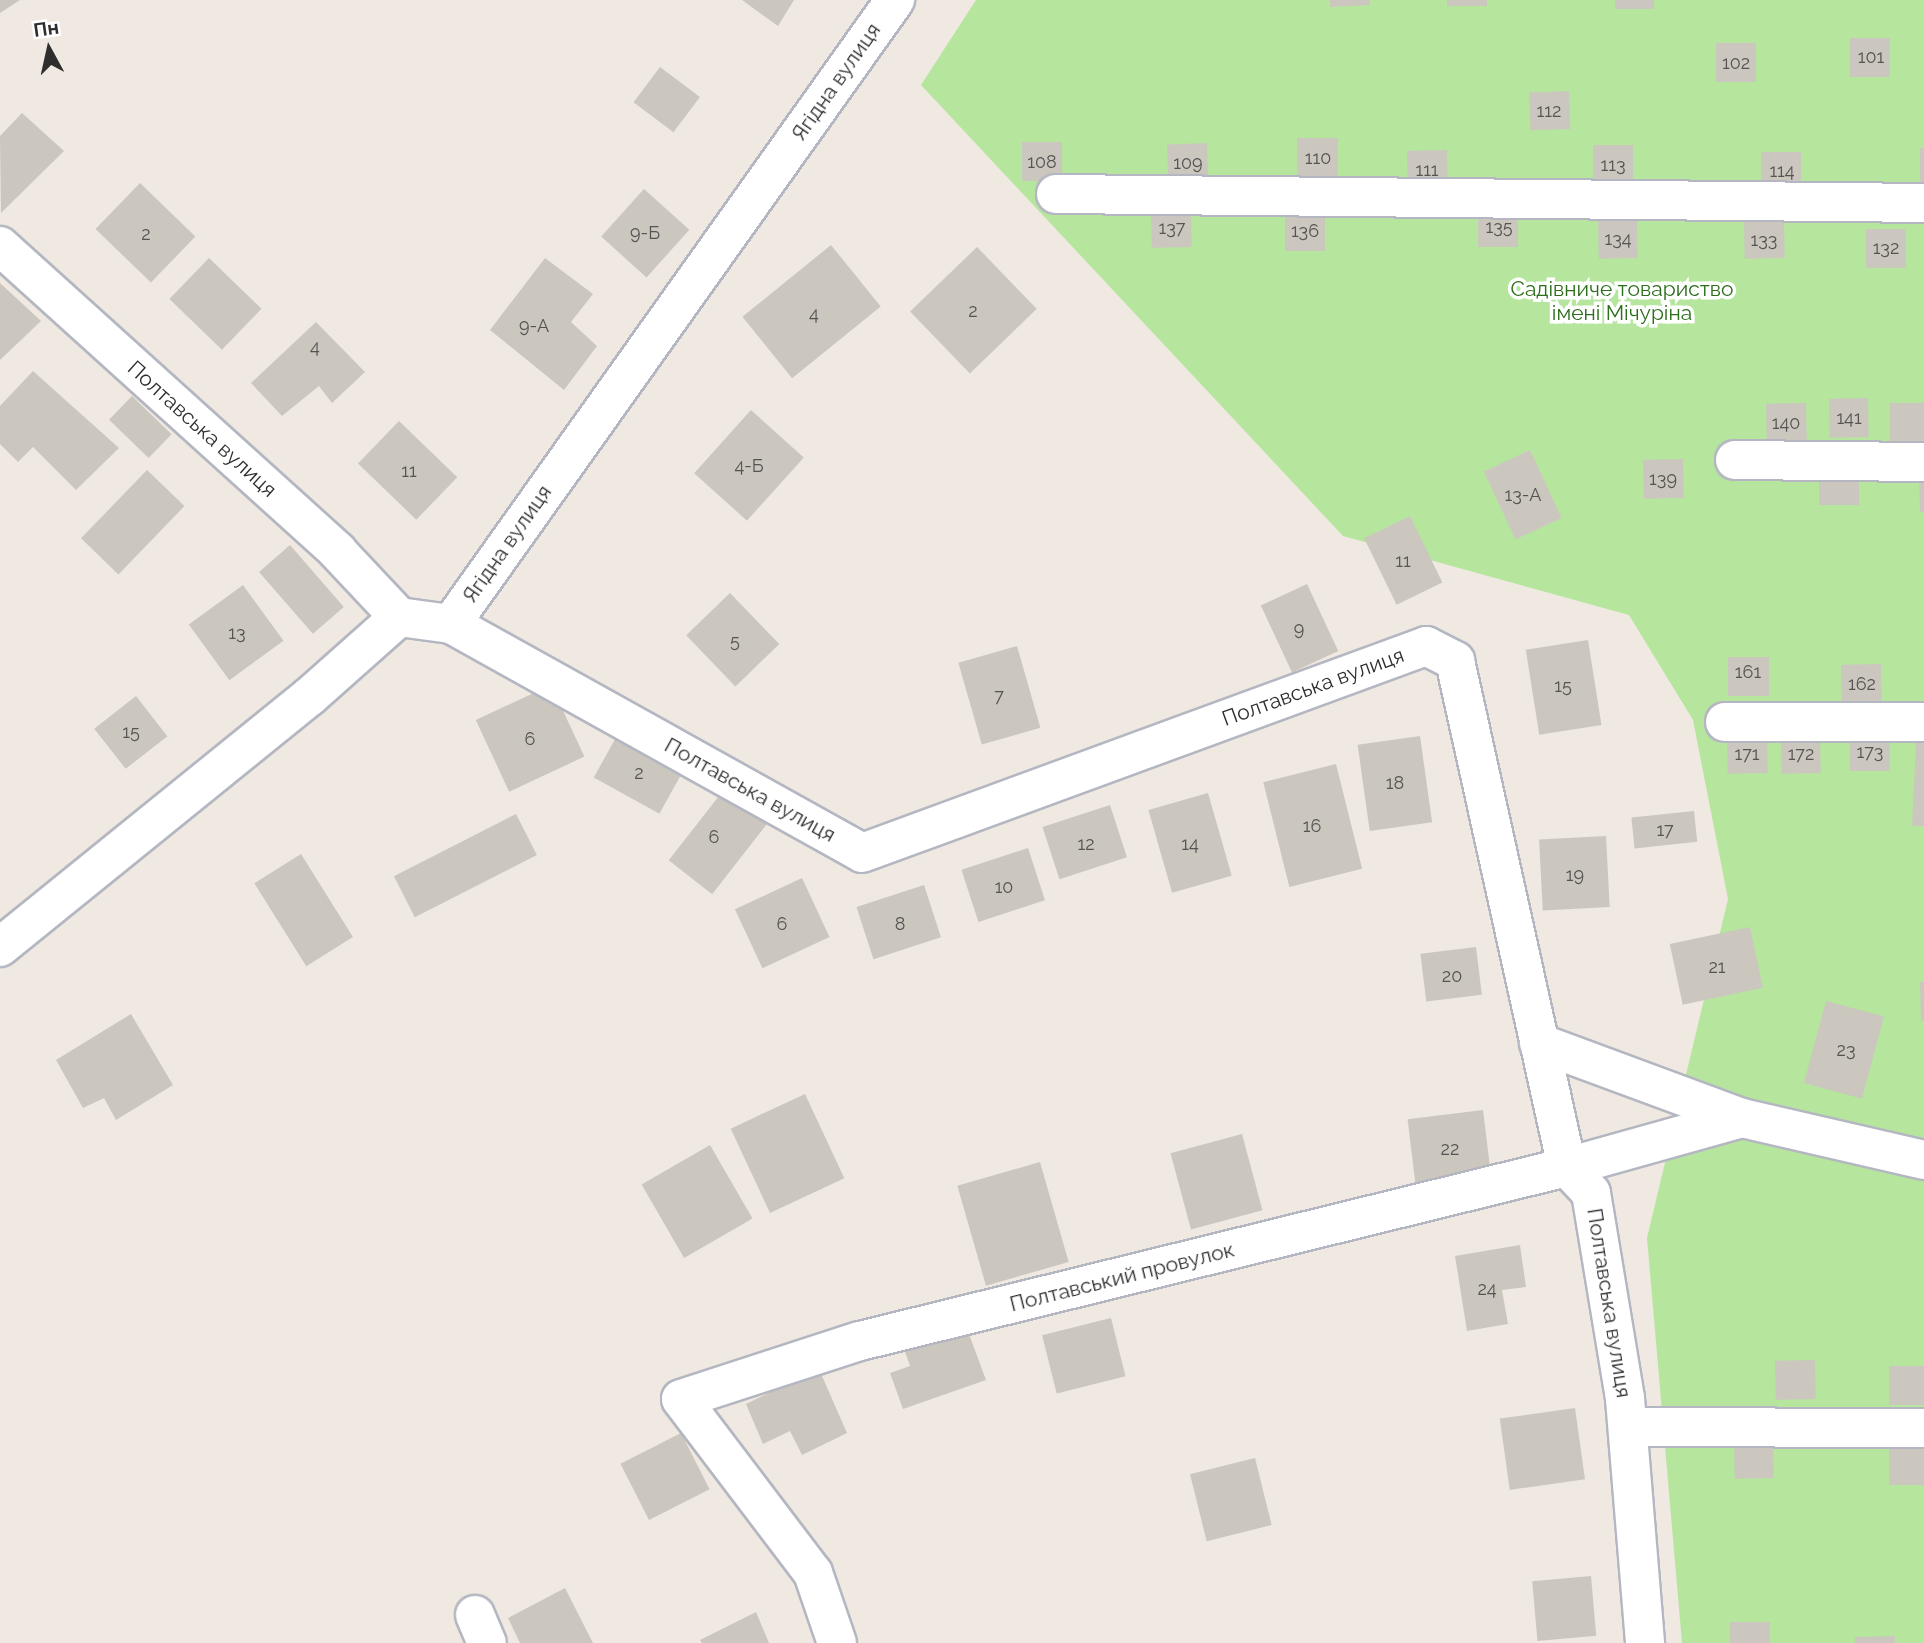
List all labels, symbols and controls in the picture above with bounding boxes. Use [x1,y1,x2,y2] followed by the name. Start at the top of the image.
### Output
[14,14,84,84] north arrow
[32,16,60,41] text: Пн
[786,18,886,146] street label: Ягідна вулиця
[1858,46,1884,68] house number: 101
[1722,52,1750,74] house number: 102
[1537,100,1561,122] house number: 112
[1305,147,1331,169] house number: 110
[1027,151,1057,173] house number: 108
[1173,152,1203,174] house number: 109
[1600,154,1626,176] house number: 113
[1415,159,1439,181] house number: 111
[1769,160,1795,182] house number: 114
[1485,216,1513,238] house number: 135
[1159,217,1185,239] house number: 137
[1291,220,1319,242] house number: 136
[630,222,660,244] house number: 9-Б
[141,223,151,245] house number: 2
[1604,228,1632,250] house number: 134
[1751,229,1777,251] house number: 133
[1873,237,1899,259] house number: 132
[1511,276,1733,326] park label: Садівниче товариство імені Мічуріна
[968,300,978,322] house number: 2
[809,303,819,325] house number: 4
[519,315,549,337] house number: 9-А
[310,336,320,358] house number: 4
[122,356,282,502] street label: Полтавська вулиця
[1836,407,1862,429] house number: 141
[1772,412,1800,434] house number: 140
[734,455,764,477] house number: 4-Б
[401,460,417,482] house number: 11
[1649,468,1677,490] house number: 139
[457,480,557,608] street label: Ягідна вулиця
[1504,484,1542,506] house number: 13-А
[1395,550,1411,572] house number: 11
[1294,618,1304,640] house number: 9
[228,622,246,644] house number: 13
[730,630,740,652] house number: 5
[1219,642,1407,732] street label: Полтавська вулиця
[1735,661,1761,683] house number: 161
[1848,673,1876,695] house number: 162
[1554,675,1572,697] house number: 15
[994,685,1004,707] house number: 7
[122,721,140,743] house number: 15
[525,728,535,750] house number: 6
[660,733,840,847] street label: Полтавська вулиця
[1857,741,1883,763] house number: 173
[1735,743,1759,765] house number: 171
[1788,743,1814,765] house number: 172
[634,762,644,784] house number: 2
[1386,772,1404,794] house number: 18
[1303,815,1321,837] house number: 16
[1656,819,1674,841] house number: 17
[709,826,719,848] house number: 6
[1077,833,1095,855] house number: 12
[1181,833,1199,855] house number: 14
[1566,864,1584,886] house number: 19
[995,876,1013,898] house number: 10
[777,913,787,935] house number: 6
[895,913,905,935] house number: 8
[1708,956,1726,978] house number: 21
[1442,965,1462,987] house number: 20
[1837,1039,1855,1061] house number: 23
[1441,1138,1459,1160] house number: 22
[1582,1206,1636,1400] street label: Полтавська вулиця
[1007,1237,1237,1317] street label: Полтавський провулок
[1477,1278,1497,1300] house number: 24

